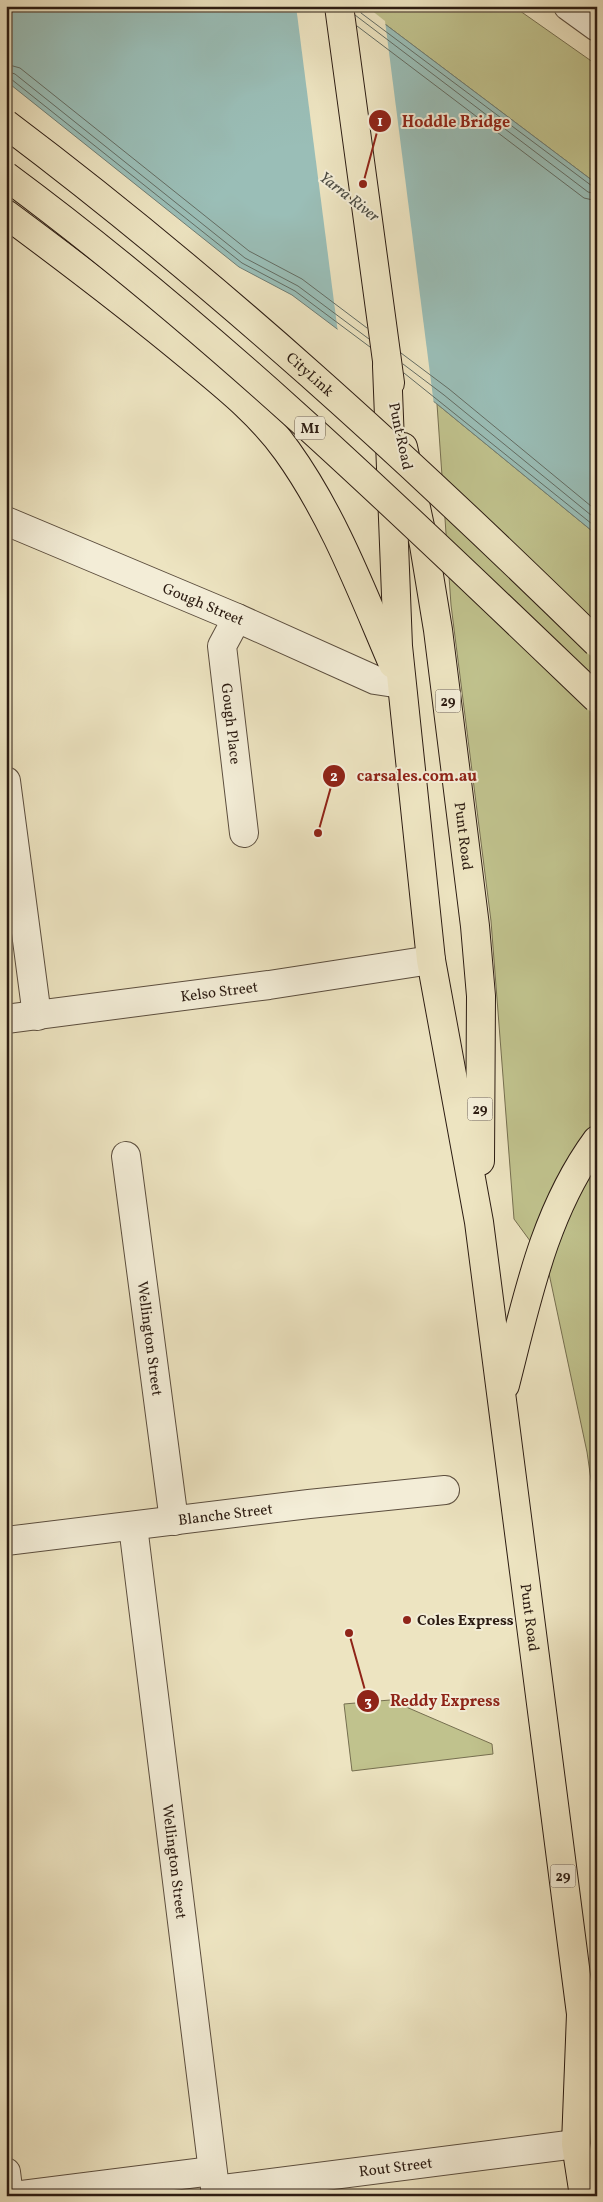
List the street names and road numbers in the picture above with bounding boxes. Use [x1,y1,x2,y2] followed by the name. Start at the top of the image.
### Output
[281,348,338,402] street label: CityLink
[382,401,417,472] street label: Punt Road
[295,416,325,439] road number: M1
[159,579,247,632] street label: Gough Street
[214,682,245,766] street label: Gough Place
[436,689,460,712] road number: 29
[448,801,477,871] street label: Punt Road
[179,978,259,1008] street label: Kelso Street
[468,1098,492,1120] road number: 29
[131,1280,166,1397] street label: Wellington Street
[177,1500,274,1532] street label: Blanche Street
[514,1582,543,1653] street label: Punt Road
[156,1803,191,1920] street label: Wellington Street
[550,1864,576,1888] road number: 29
[358,2153,434,2184] street label: Rout Street

